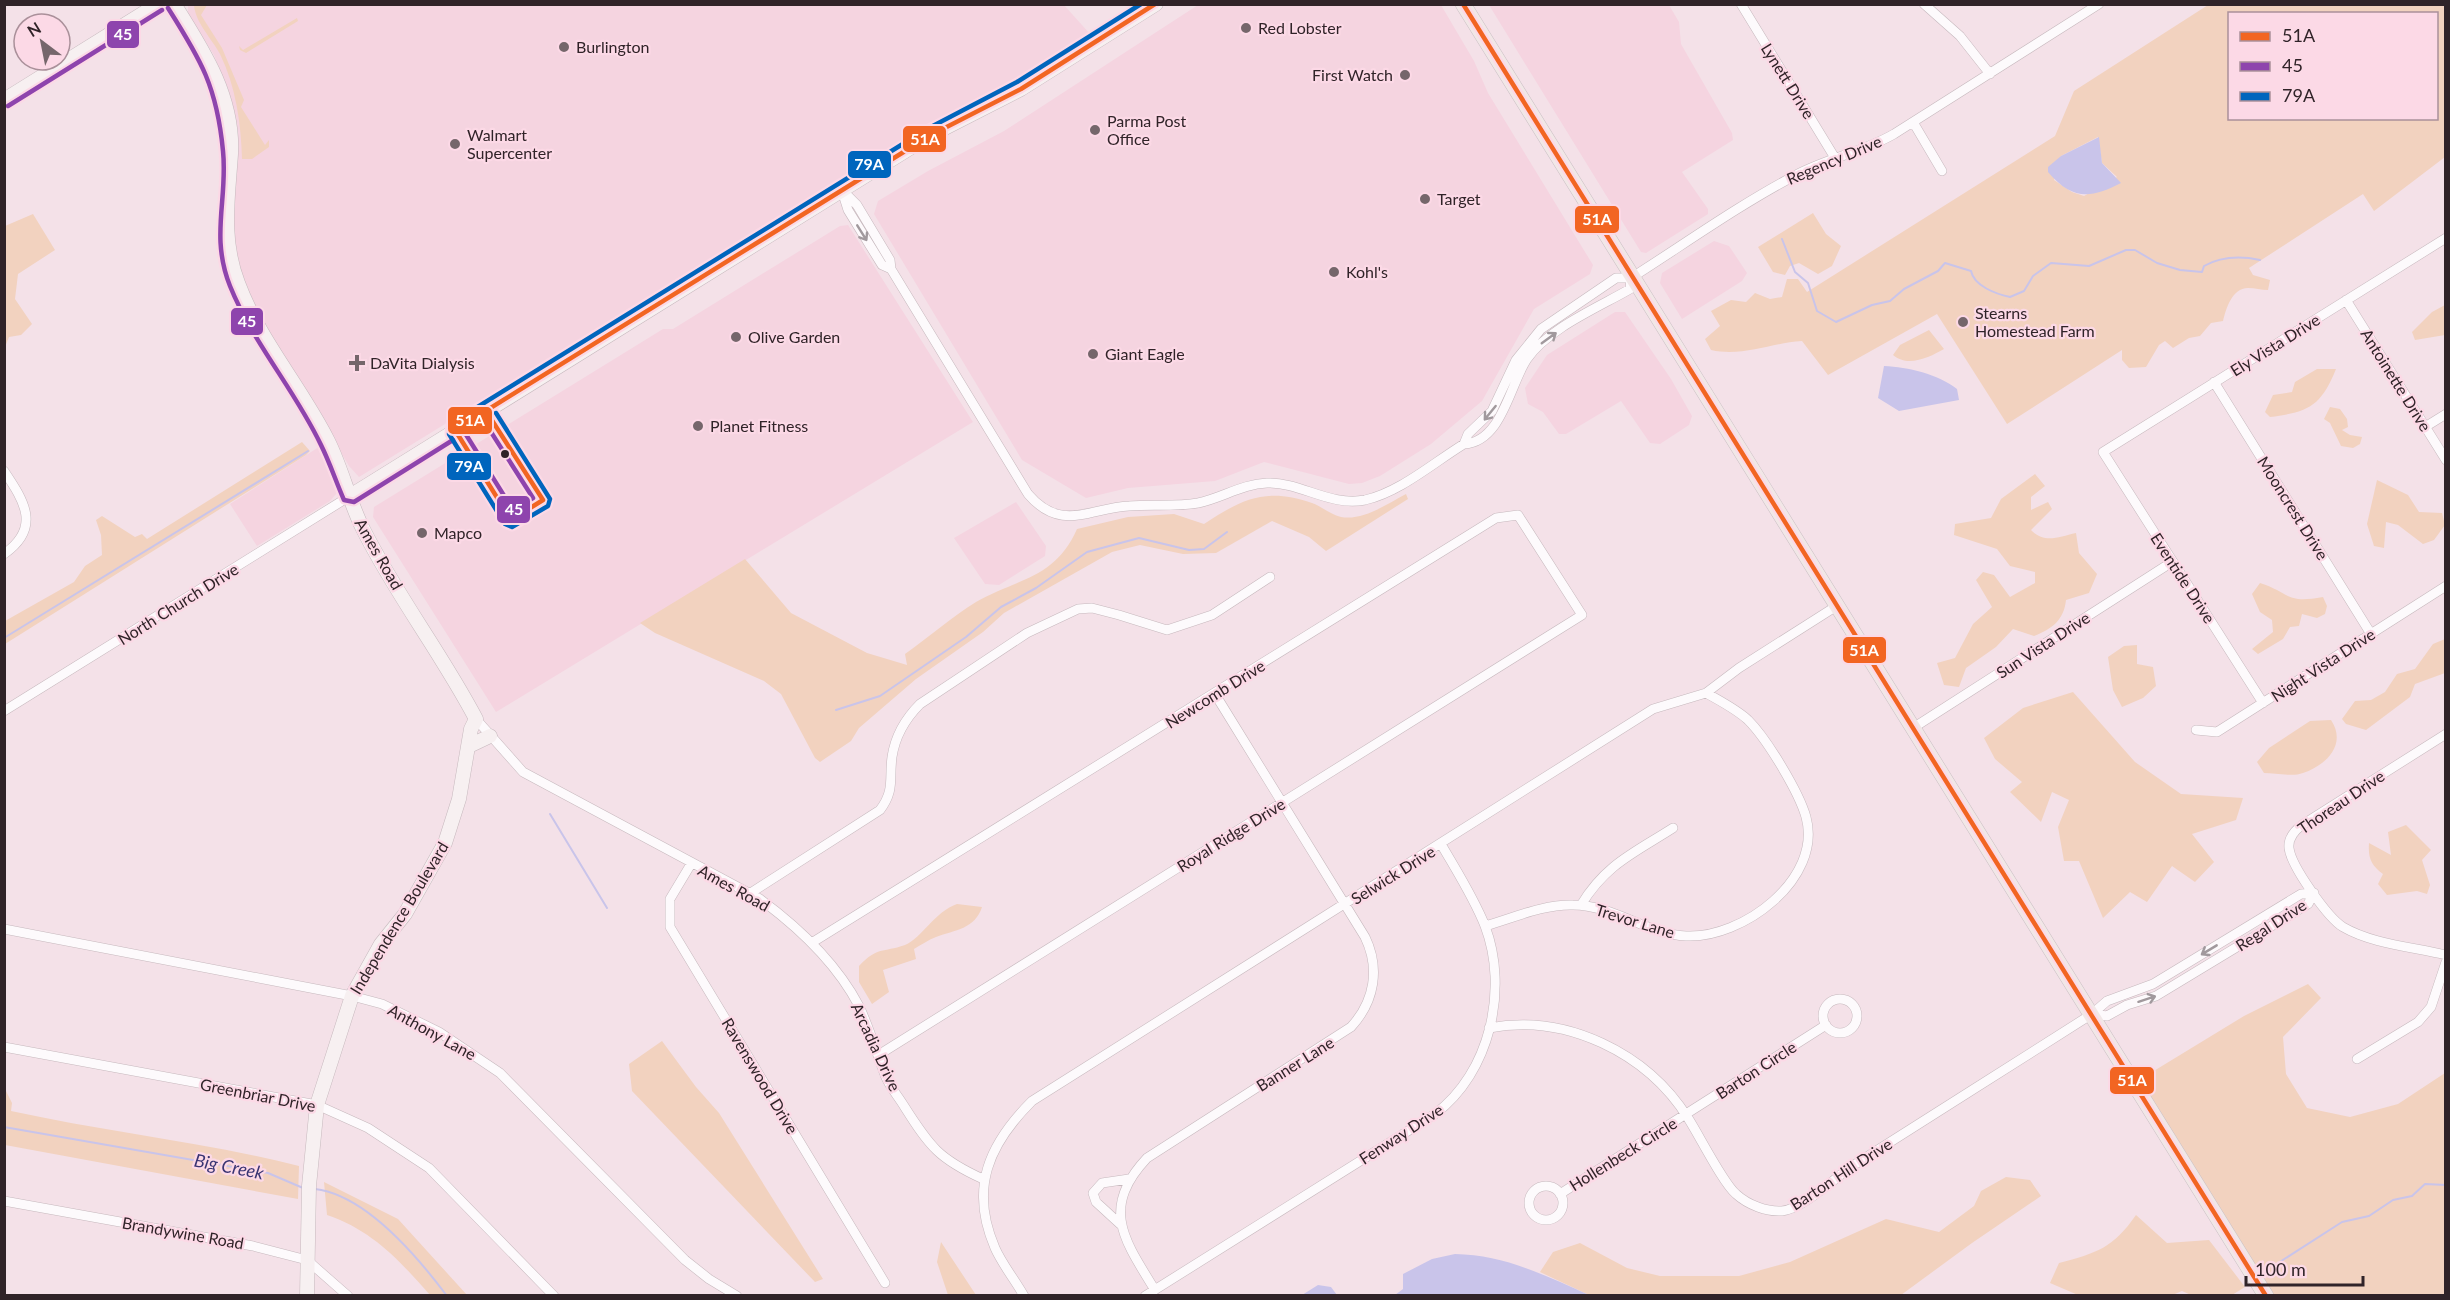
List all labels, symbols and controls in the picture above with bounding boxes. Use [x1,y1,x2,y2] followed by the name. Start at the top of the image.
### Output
[12,12,72,72] north arrow
[2228,12,2438,120] legend
[24,18,44,40] text: N
[1258,18,1342,37] place label: Red Lobster
[106,20,140,49] line badge: 45
[1239,21,1253,35] marker: Red Lobster
[114,24,132,43] text: 45
[2282,24,2316,46] text: 51A
[576,37,649,56] place label: Burlington
[1758,39,1819,122] street label: Lynett Drive
[557,40,571,54] marker: Burlington
[2282,54,2303,76] text: 45
[1312,65,1393,84] place label: First Watch
[1398,68,1412,82] marker: First Watch
[2282,84,2316,106] text: 79A
[1107,111,1187,148] place label: Parma Post Office
[1088,123,1102,137] marker: Parma Post Office
[467,125,552,162] place label: Walmart Supercenter
[902,125,947,153] line badge: 51A
[910,129,941,148] text: 51A
[1783,131,1884,188] street label: Regency Drive
[448,137,462,151] marker: Walmart Supercenter
[847,150,892,179] line badge: 79A
[854,154,885,173] text: 79A
[1437,189,1481,208] place label: Target
[1418,192,1432,206] marker: Target
[1574,205,1620,234] line badge: 51A
[1582,209,1613,228] text: 51A
[857,224,869,241] one-way arrow
[1346,262,1388,281] place label: Kohl's
[1327,265,1341,279] marker: Kohl's
[1975,303,2095,340] place label: Stearns Homestead Farm
[230,307,264,336] line badge: 45
[2227,310,2323,380] street label: Ely Vista Drive
[238,311,256,330] text: 45
[1956,315,1970,329] marker: Stearns Homestead Farm
[2357,325,2436,434] street label: Antoinette Drive
[748,327,840,346] place label: Olive Garden
[729,330,743,344] marker: Olive Garden
[1541,332,1557,344] one-way arrow
[1105,344,1185,363] place label: Giant Eagle
[1086,347,1100,361] marker: Giant Eagle
[370,353,475,372] place label: DaVita Dialysis
[348,354,366,372] marker: DaVita Dialysis
[1483,405,1496,421] one-way arrow
[447,406,493,435] line badge: 51A
[455,410,486,429] text: 51A
[710,416,808,435] place label: Planet Fitness
[691,419,705,433] marker: Planet Fitness
[499,448,511,460] unlabelled marker
[446,452,492,481] line badge: 79A
[2254,453,2333,563] street label: Mooncrest Drive
[454,456,485,475] text: 79A
[496,495,531,524] line badge: 45
[505,499,523,518] text: 45
[351,515,407,593] street label: Ames Road
[434,523,482,542] place label: Mapco
[415,526,429,540] marker: Mapco
[2147,529,2220,626] street label: Eventide Drive
[114,559,241,648] street label: North Church Drive
[1993,607,2093,682] street label: Sun Vista Drive
[2267,624,2378,705] street label: Night Vista Drive
[1842,636,1887,664] line badge: 51A
[1849,640,1880,659] text: 51A
[1161,655,1268,732] street label: Newcomb Drive
[2294,766,2388,838] street label: Thoreau Drive
[1173,794,1288,875] street label: Royal Ridge Drive
[346,838,452,997] street label: Independence Boulevard
[1347,841,1438,908] street label: Selwick Drive
[695,860,773,915] street label: Ames Road
[2232,895,2310,954] street label: Regal Drive
[1593,899,1677,942] street label: Trevor Lane
[2201,944,2218,956] one-way arrow
[2137,992,2156,1003] one-way arrow
[385,1000,480,1064] street label: Anthony Lane
[848,1000,905,1094] street label: Arcadia Drive
[718,1014,803,1137] street label: Ravenswood Drive
[1253,1032,1337,1095] street label: Banner Lane
[1712,1037,1799,1103] street label: Barton Circle
[2109,1066,2155,1095] line badge: 51A
[2117,1070,2148,1089] text: 51A
[199,1074,317,1115] street label: Greenbriar Drive
[1355,1099,1446,1168] street label: Fenway Drive
[1565,1113,1680,1194] street label: Hollenbeck Circle
[1786,1134,1895,1214] street label: Barton Hill Drive
[193,1149,266,1184] water label: Big Creek
[121,1212,245,1253] street label: Brandywine Road
[2246,1249,2363,1287] scale bar
[2255,1258,2306,1280] text: 100 m

